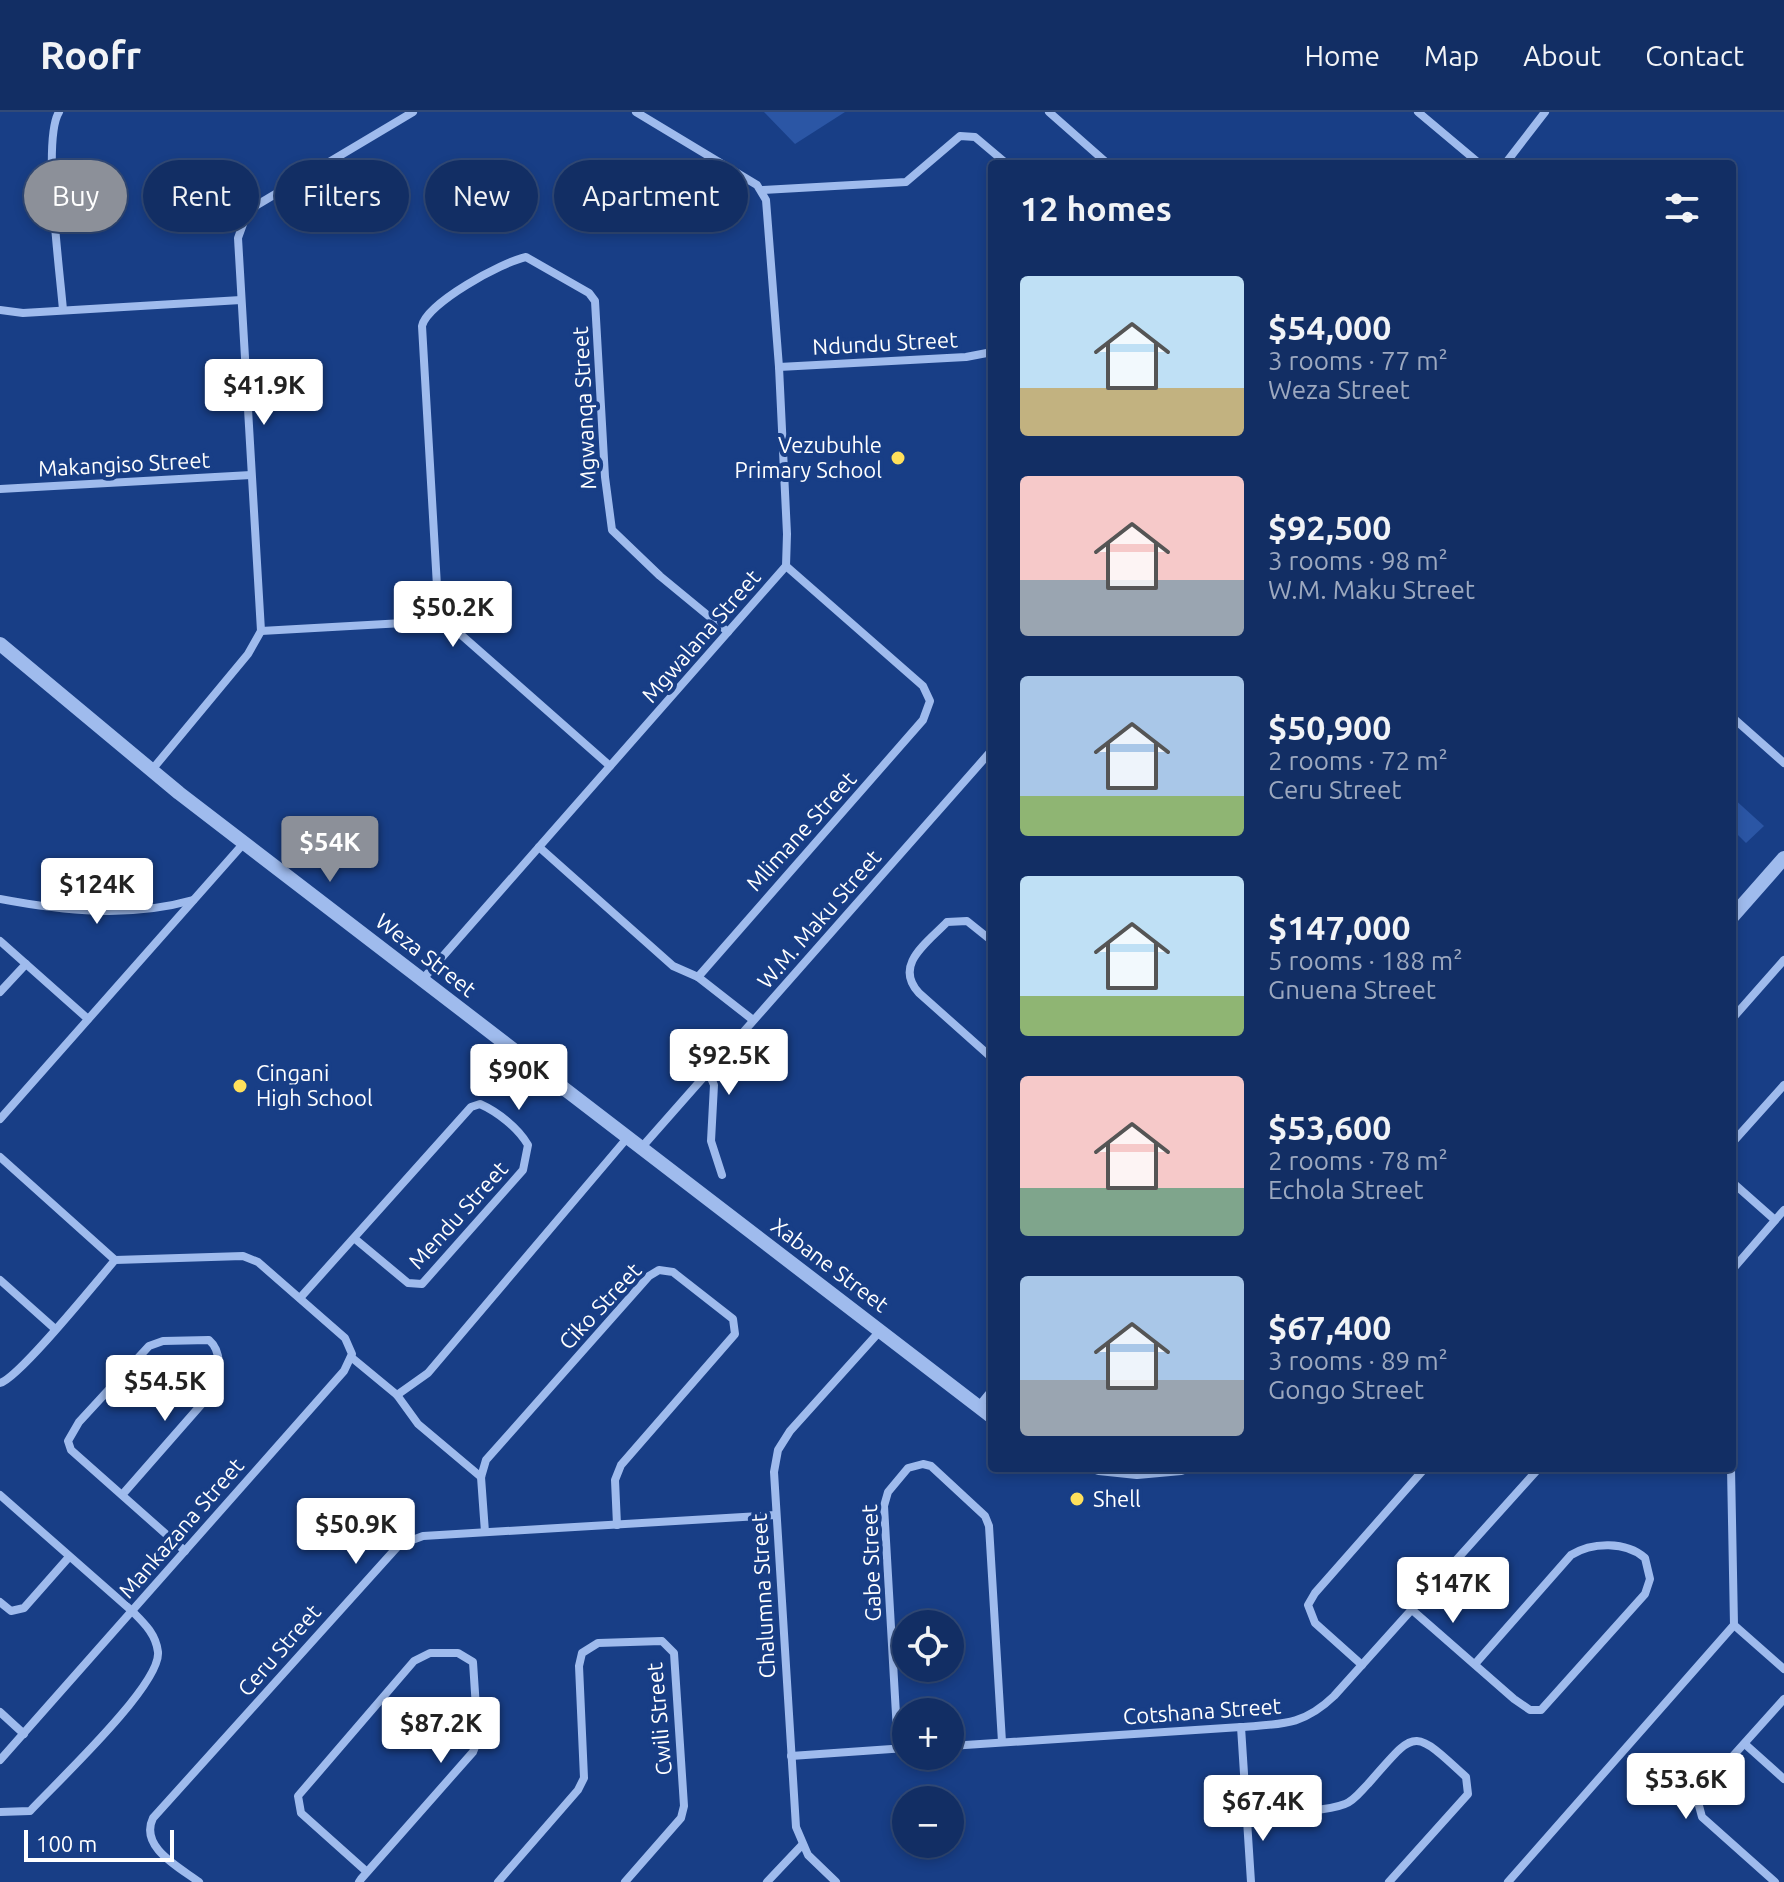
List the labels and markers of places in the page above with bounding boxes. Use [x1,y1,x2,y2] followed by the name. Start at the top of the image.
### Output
[199,359,329,427] pin: $41.9K
[735,432,882,482] place label: Vezubuhle Primary School
[889,449,907,467] marker: Vezubuhle Primary School
[388,581,518,649] pin: $50.2K
[283,816,377,884] pin: $54K
[41,858,153,926] pin: $124K
[664,1029,794,1097] pin: $92.5K
[472,1044,566,1112] pin: $90K
[256,1060,373,1110] place label: Cingani High School
[231,1077,249,1095] marker: Cingani High School
[100,1355,230,1423] pin: $54.5K
[1093,1486,1141,1511] place label: Shell
[1068,1490,1086,1508] marker: Shell
[291,1498,421,1566] pin: $50.9K
[1397,1557,1509,1625] pin: $147K
[376,1697,506,1765] pin: $87.2K
[1621,1753,1751,1821] pin: $53.6K
[1198,1775,1328,1843] pin: $67.4K

